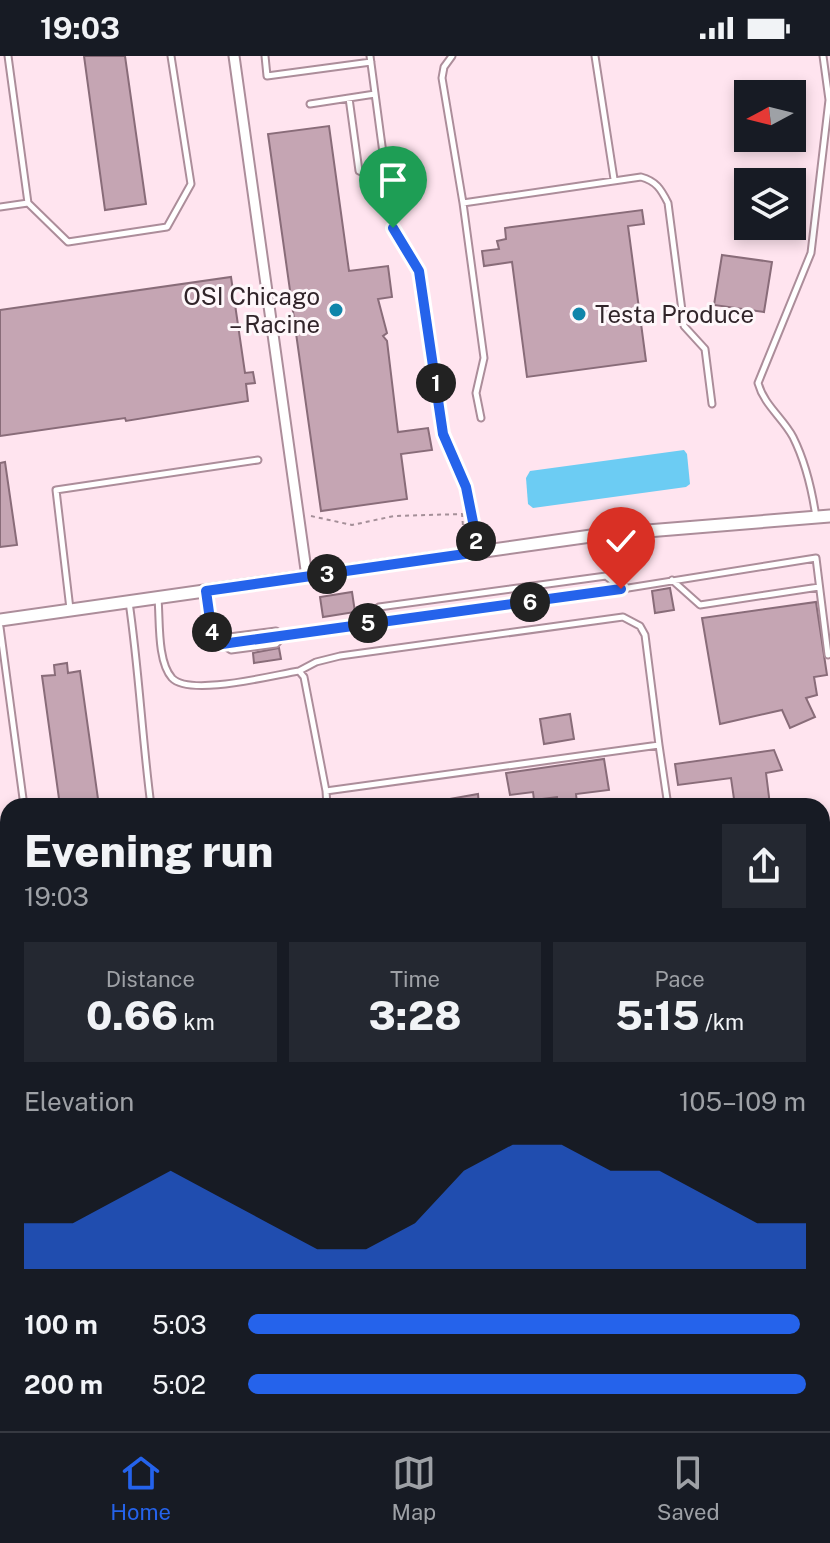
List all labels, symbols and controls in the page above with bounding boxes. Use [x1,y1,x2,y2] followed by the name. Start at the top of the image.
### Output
[40,10,120,46] text: 19:03
[734,80,806,152] north arrow
[734,80,806,240] map controls
[359,146,427,228] pin
[371,158,415,202] icon: arrive
[734,168,806,240] button: layers
[183,282,320,338] place label: OSI Chicago – Racine
[595,300,754,328] place label: Testa Produce
[327,301,345,319] marker: OSI Chicago – Racine
[570,305,588,323] marker: Testa Produce
[416,363,456,403] pin: 1
[431,370,441,396] text: 1
[587,507,655,589] pin
[599,519,643,563] icon: check
[456,521,496,561] pin: 2
[469,528,483,554] text: 2
[307,554,347,594] pin: 3
[320,561,334,587] text: 3
[510,582,550,622] pin: 6
[523,589,537,615] text: 6
[348,603,388,643] pin: 5
[361,610,375,636] text: 5
[192,612,232,652] pin: 4
[205,619,219,645] text: 4
[722,824,806,908] button: share
[24,825,273,877] text: Evening run
[24,881,89,912] text: 19:03
[106,966,195,992] text: Distance
[390,966,440,992] text: Time
[655,966,705,992] text: Pace
[86,992,178,1039] text: 0.66
[369,992,461,1039] text: 3:28
[615,992,700,1039] text: 5:15
[178,1009,215,1035] text: km
[700,1009,744,1035] text: /km
[24,1086,134,1117] text: Elevation
[679,1086,806,1117] text: 105–109 m
[24,1309,98,1340] text: 100 m
[152,1309,207,1340] text: 5:03
[24,1369,103,1400] text: 200 m
[152,1369,206,1400] text: 5:02
[110,1451,171,1525] tab: Home
[392,1451,436,1525] tab: Map
[657,1451,720,1525] tab: Saved

